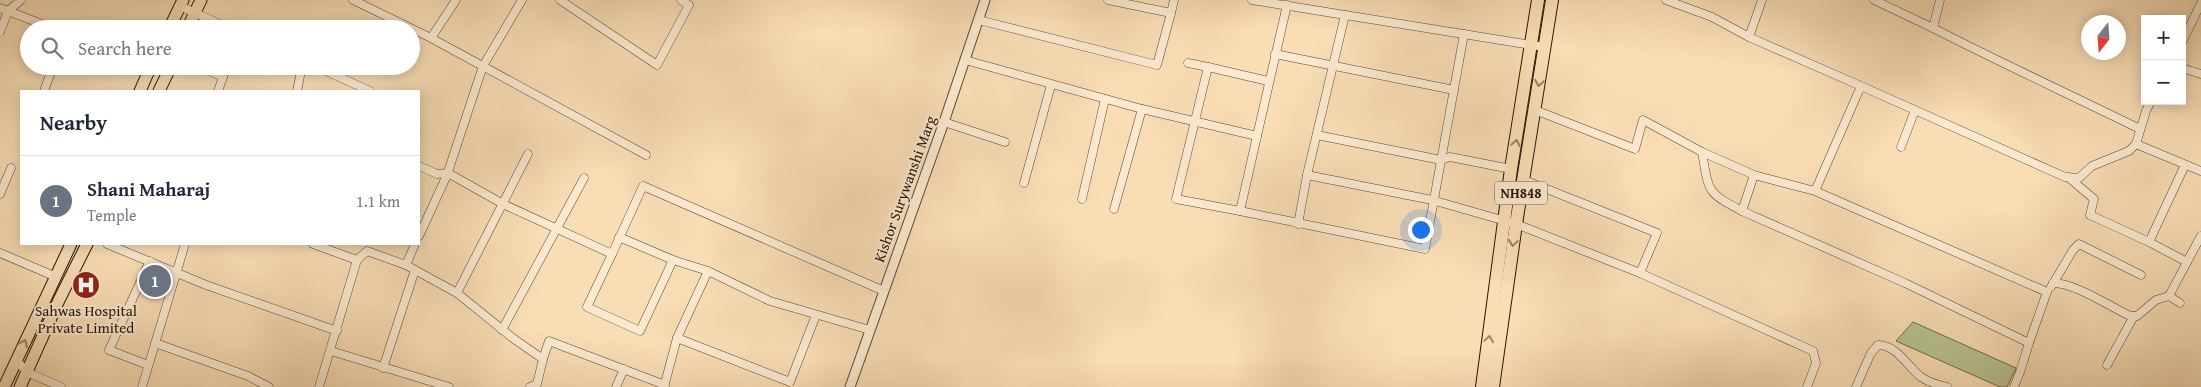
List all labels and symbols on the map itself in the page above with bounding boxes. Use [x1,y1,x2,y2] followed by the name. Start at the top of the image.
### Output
[2081,15,2126,60] north arrow
[1534,79,1545,87] one-way arrow
[868,112,941,265] street label: Kishor Surywanshi Marg
[1510,139,1520,147] one-way arrow
[1495,182,1547,204] road number: NH848
[1408,217,1434,243] your location
[1508,240,1519,248] one-way arrow
[139,262,171,300] pin: 1
[71,270,101,300] hospital icon: Sahwas Hospital Private Limited
[35,300,137,338] place label: Sahwas Hospital Private Limited
[1483,334,1494,342] one-way arrow
[18,339,28,348] one-way arrow

